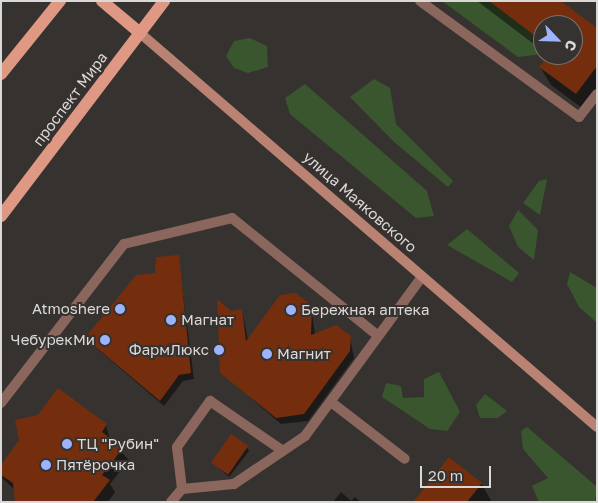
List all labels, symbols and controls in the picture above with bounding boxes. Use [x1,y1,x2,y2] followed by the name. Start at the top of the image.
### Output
[533,15,583,65] north arrow
[561,38,581,54] text: С
[29,49,111,149] street label: проспект Мира
[300,148,420,256] street label: улица Маяковского
[32,300,110,318] place label: Atmoshere
[301,301,430,319] place label: Бережная аптека
[114,303,126,315] marker: Atmoshere
[285,304,297,316] marker: Бережная аптека
[181,311,234,329] place label: Магнат
[165,314,177,326] marker: Магнат
[11,331,95,349] place label: ЧебурекМи
[99,334,111,346] marker: ЧебурекМи
[129,341,209,359] place label: ФармЛюкс
[213,344,225,356] marker: ФармЛюкс
[277,345,331,363] place label: Магнит
[261,348,273,360] marker: Магнит
[77,435,159,453] place label: ТЦ "Рубин"
[61,438,73,450] marker: ТЦ "Рубин"
[56,456,135,474] place label: Пятёрочка
[423,456,494,488] scale bar
[40,459,52,471] marker: Пятёрочка
[428,466,463,484] text: 20 m

